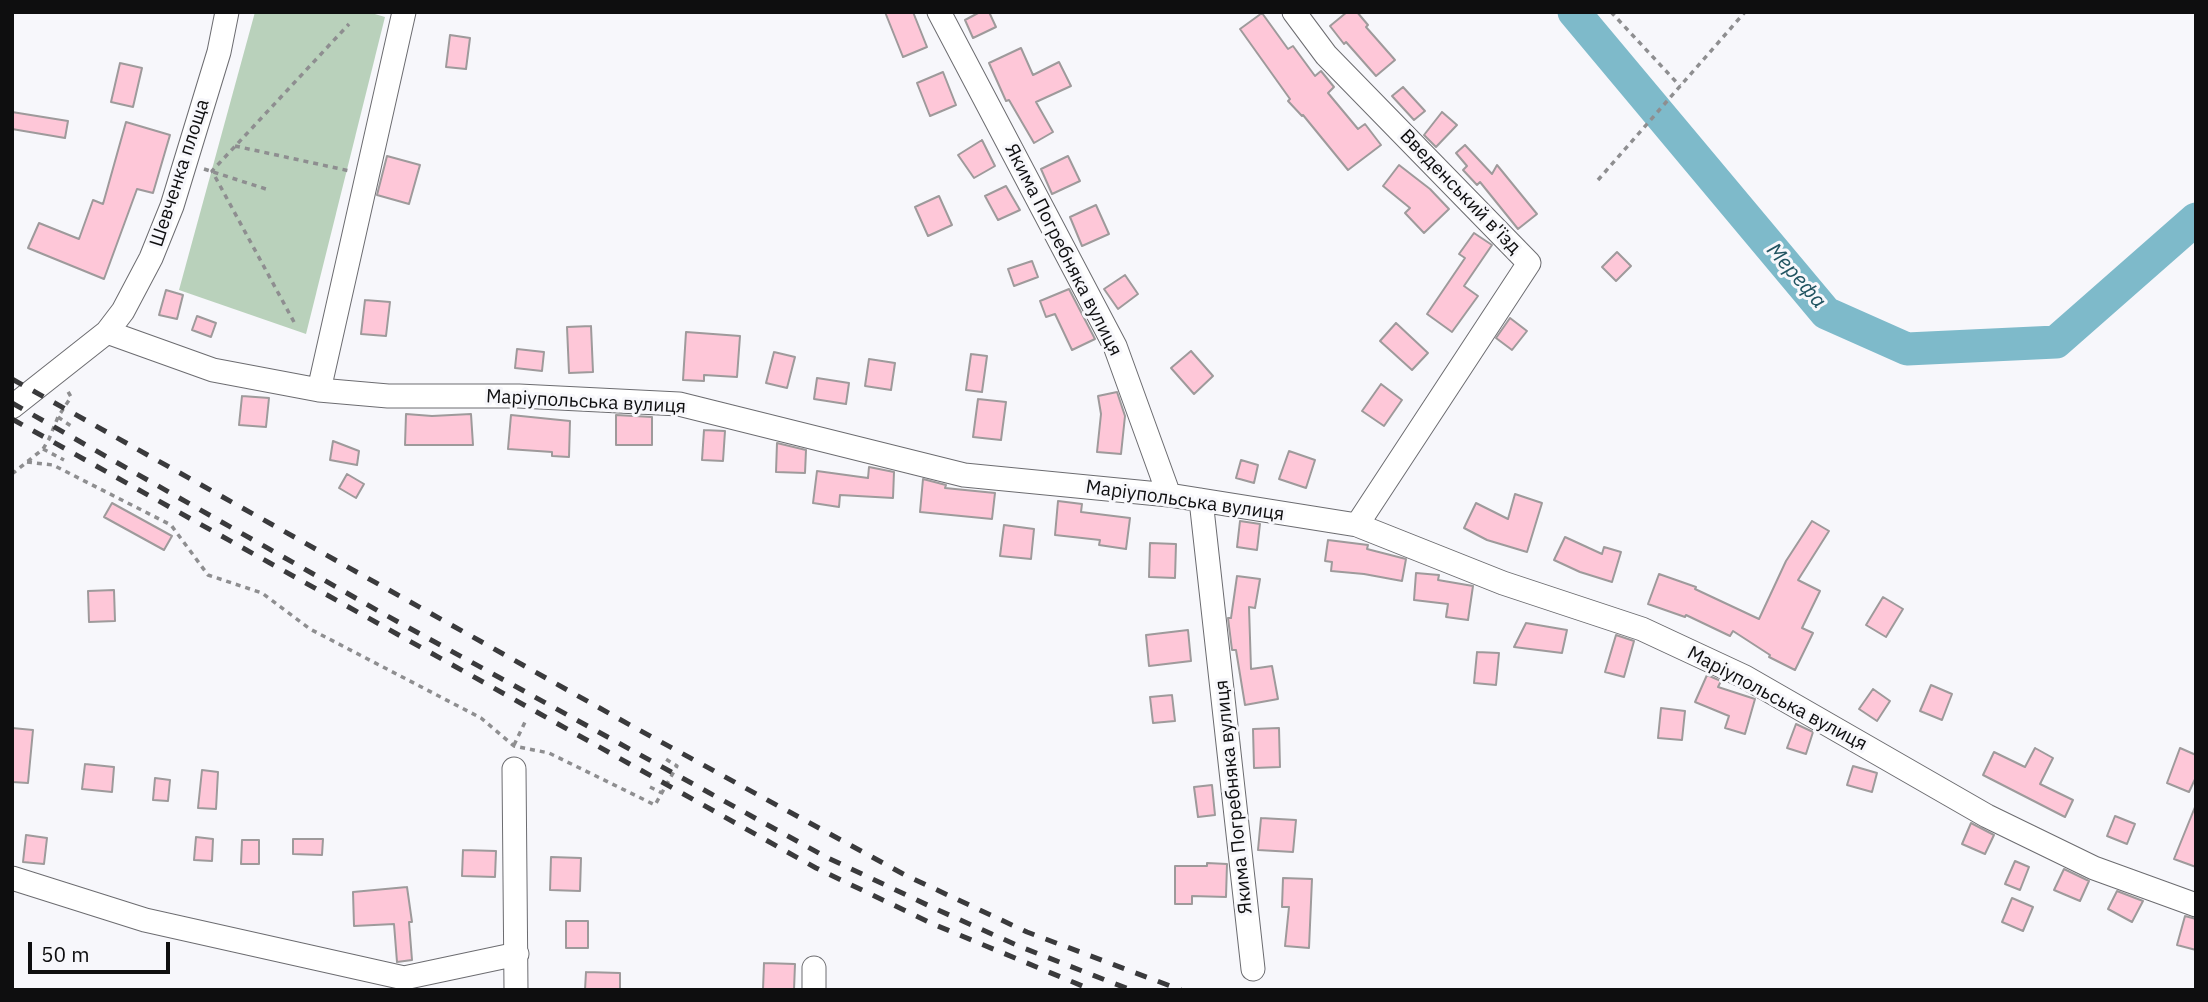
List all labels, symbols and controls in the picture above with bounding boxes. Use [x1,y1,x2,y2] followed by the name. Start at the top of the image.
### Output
[145,96,215,250] street label: Шевченка площа
[1395,125,1525,259] street label: Введенський в'їзд
[999,140,1127,360] street label: Якима Погребняка вулиця
[1761,238,1831,314] water label: Мерефа
[485,385,687,419] street label: Маріупольська вулиця
[1084,476,1286,526] street label: Маріупольська вулиця
[1683,642,1871,756] street label: Маріупольська вулиця
[1210,679,1258,915] street label: Якима Погребняка вулиця
[32,928,173,972] scale bar
[41,940,90,968] text: 50 m

